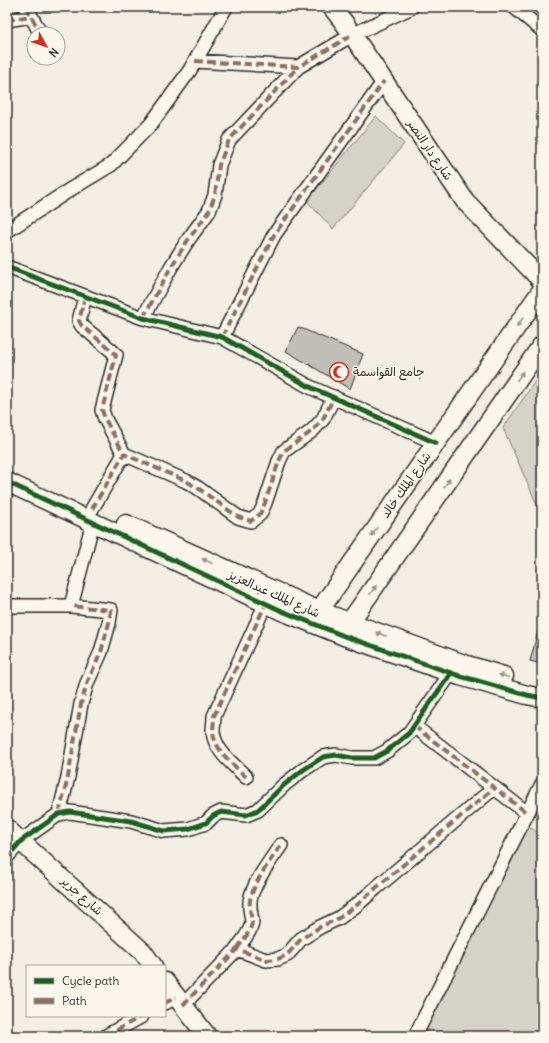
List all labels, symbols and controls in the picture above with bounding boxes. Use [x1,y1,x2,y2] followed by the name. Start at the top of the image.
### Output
[26,26,66,66] north arrow
[46,45,61,60] text: N
[402,116,456,184] street label: شارع دار النصر
[516,317,524,327] one-way arrow
[328,361,350,383] mosque icon: جامع القواسمة
[353,364,424,381] place label: جامع القواسمة
[516,371,524,381] one-way arrow
[377,449,435,522] street label: شارع الملك خالد
[443,478,451,489] one-way arrow
[370,527,378,538] one-way arrow
[201,558,213,564] one-way arrow
[224,566,322,622] street label: شارع الملك عبدالعزيز
[369,585,377,595] one-way arrow
[375,631,387,637] one-way arrow
[498,673,510,679] one-way arrow
[56,872,106,920] street label: شارع جرير
[26,965,166,1017] legend
[62,973,119,988] text: Cycle path
[62,993,87,1008] text: Path

